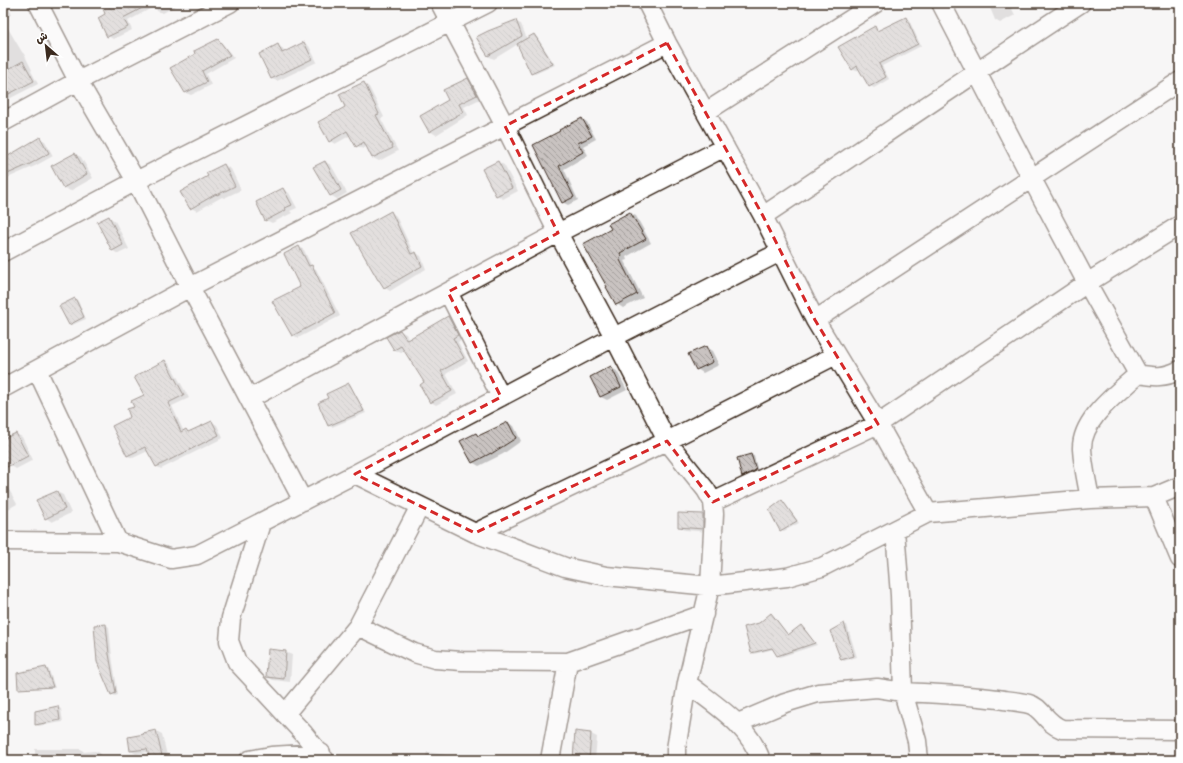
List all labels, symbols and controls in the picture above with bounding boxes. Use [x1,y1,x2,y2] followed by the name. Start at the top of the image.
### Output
[26,26,66,66] north arrow
[33,29,51,49] text: ش

